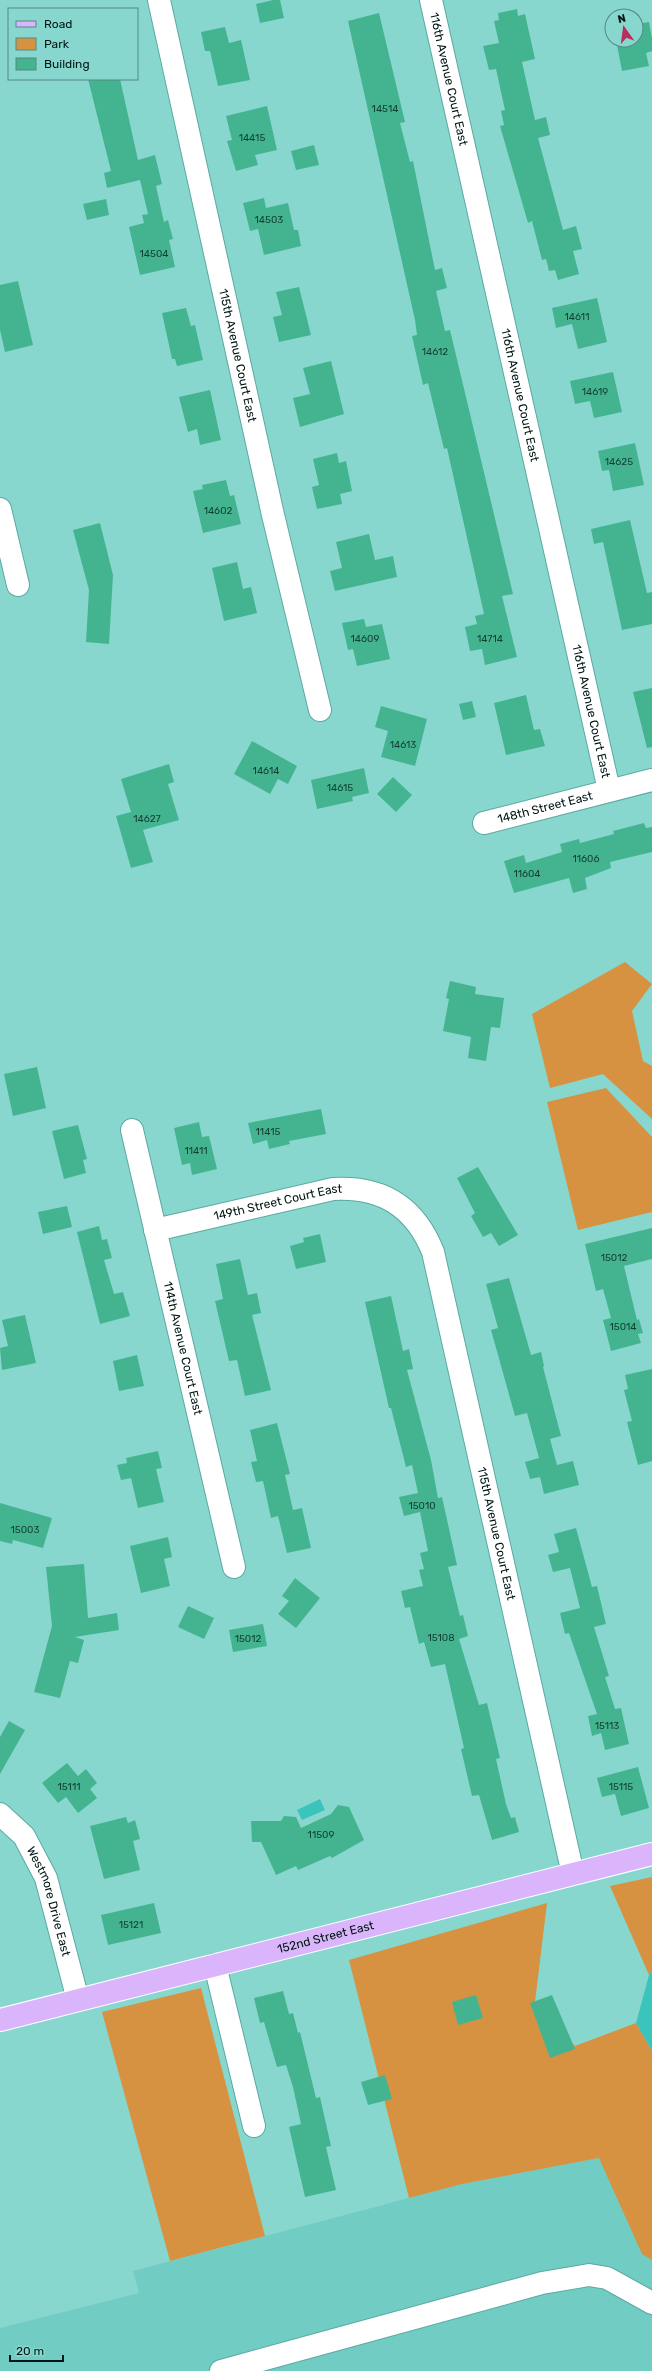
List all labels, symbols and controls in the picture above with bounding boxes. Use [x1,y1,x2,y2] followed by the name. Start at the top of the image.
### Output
[8,8,138,80] legend
[604,8,644,48] north arrow
[427,11,471,147] street label: 116th Avenue Court East
[616,11,627,26] text: N
[44,17,72,31] text: Road
[44,37,70,51] text: Park
[44,57,90,71] text: Building
[372,103,398,115] house number: 14514
[239,132,265,144] house number: 14415
[255,214,283,226] house number: 14503
[140,248,169,260] house number: 14504
[216,287,259,424] street label: 115th Avenue Court East
[565,311,589,323] house number: 14611
[498,327,542,463] street label: 116th Avenue Court East
[422,346,448,358] house number: 14612
[582,386,608,398] house number: 14619
[605,456,633,468] house number: 14625
[204,505,232,517] house number: 14602
[351,633,379,645] house number: 14609
[477,633,503,645] house number: 14714
[569,643,613,779] street label: 116th Avenue Court East
[390,739,416,751] house number: 14613
[253,765,279,777] house number: 14614
[327,782,353,794] house number: 14615
[496,788,594,826] street label: 148th Street East
[133,813,161,825] house number: 14627
[573,853,599,865] house number: 11606
[513,868,541,880] house number: 11604
[256,1126,280,1138] house number: 11415
[184,1145,208,1157] house number: 11411
[212,1182,343,1223] street label: 149th Street Court East
[601,1252,627,1264] house number: 15012
[161,1280,205,1416] street label: 114th Avenue Court East
[609,1321,637,1333] house number: 15014
[475,1466,518,1602] street label: 115th Avenue Court East
[408,1500,436,1512] house number: 15010
[11,1524,39,1536] house number: 15003
[427,1632,455,1644] house number: 15108
[235,1633,261,1645] house number: 15012
[595,1720,619,1732] house number: 15113
[58,1781,80,1793] house number: 15111
[609,1781,633,1793] house number: 15115
[308,1829,334,1841] house number: 11509
[24,1844,73,1958] street label: Westmore Drive East
[276,1918,376,1956] street label: 152nd Street East
[119,1919,143,1931] house number: 15121
[10,2337,63,2363] scale bar
[16,2344,44,2358] text: 20 m

